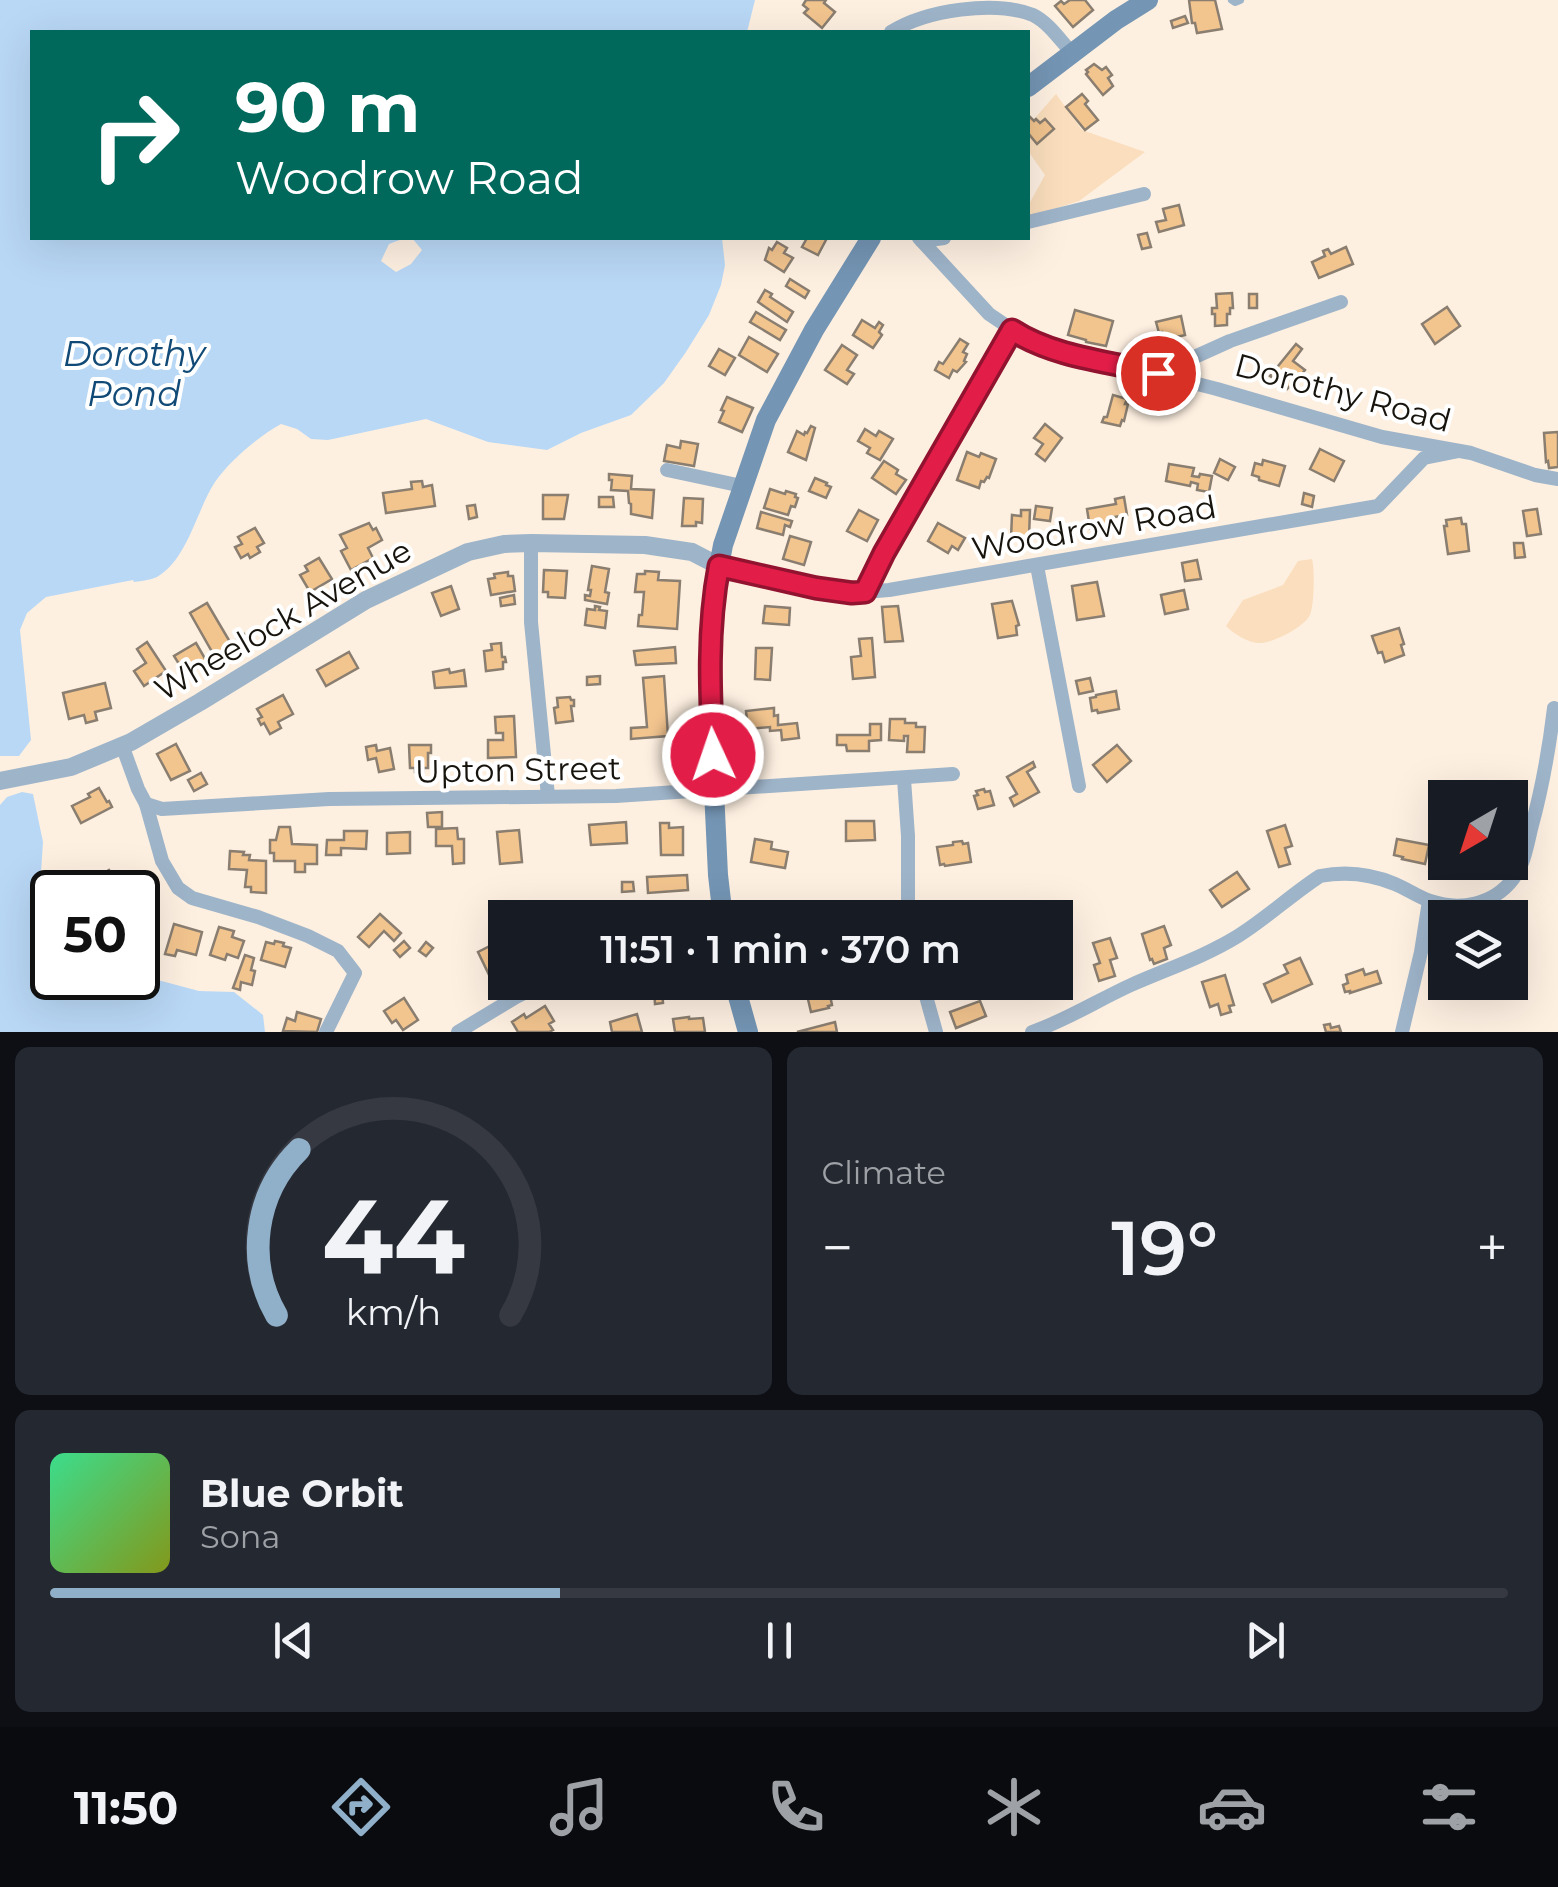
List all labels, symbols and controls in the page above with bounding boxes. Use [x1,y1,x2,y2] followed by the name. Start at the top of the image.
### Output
[235,64,420,150] text: 90 m
[70,70,200,200] icon: right
[235,150,583,205] text: Woodrow Road
[1116,331,1201,416] pin
[63,332,207,415] water label: Dorothy Pond
[1231,345,1456,440] street label: Dorothy Road
[1131,346,1186,401] icon: arrive
[969,487,1219,568] street label: Woodrow Road
[147,530,418,709] street label: Wheelock Avenue
[661,703,765,807] position arrow
[415,748,621,791] street label: Upton Street
[1428,780,1528,880] north arrow
[1428,780,1528,1000] map controls
[30,870,160,1000] speed limit sign: 50
[1428,900,1528,1000] button: layers
[600,926,961,973] text: 11:51 · 1 min · 370 m
[822,1153,946,1192] text: Climate
[322,1172,465,1299] text: 44
[1111,1202,1218,1294] text: 19°
[822,1214,853,1281] text: −
[1476,1214,1508,1281] text: +
[346,1290,441,1334] text: km/h
[200,1470,404,1517] text: Blue Orbit
[200,1517,280,1556] text: Sona
[266,1613,321,1668] icon: previous
[752,1613,807,1668] icon: pause
[1238,1613,1293,1668] icon: next
[326,1772,396,1842] icon: directions
[544,1772,614,1842] icon: music
[761,1772,831,1842] icon: phone
[979,1772,1049,1842] icon: climate
[1197,1772,1267,1842] icon: car
[1414,1772,1484,1842] icon: filters
[74,1780,178,1835] text: 11:50

